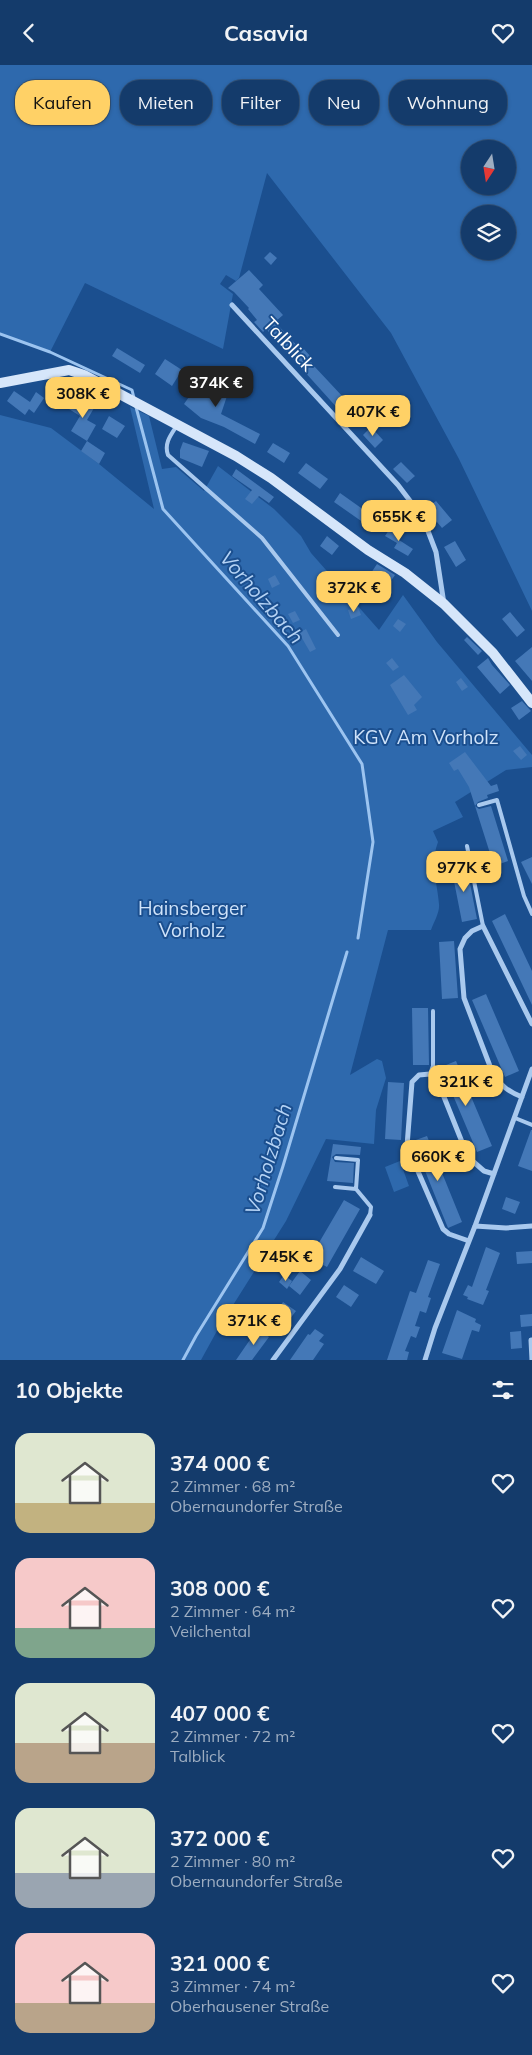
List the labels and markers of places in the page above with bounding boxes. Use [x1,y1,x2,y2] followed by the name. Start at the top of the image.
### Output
[175,365,257,408] pin: 374K €
[42,377,124,419] pin: 308K €
[332,395,414,437] pin: 407K €
[358,499,440,542] pin: 655K €
[313,571,395,613] pin: 372K €
[423,851,505,893] pin: 977K €
[425,1065,507,1107] pin: 321K €
[397,1139,479,1182] pin: 660K €
[245,1239,327,1282] pin: 745K €
[213,1303,295,1346] pin: 371K €

